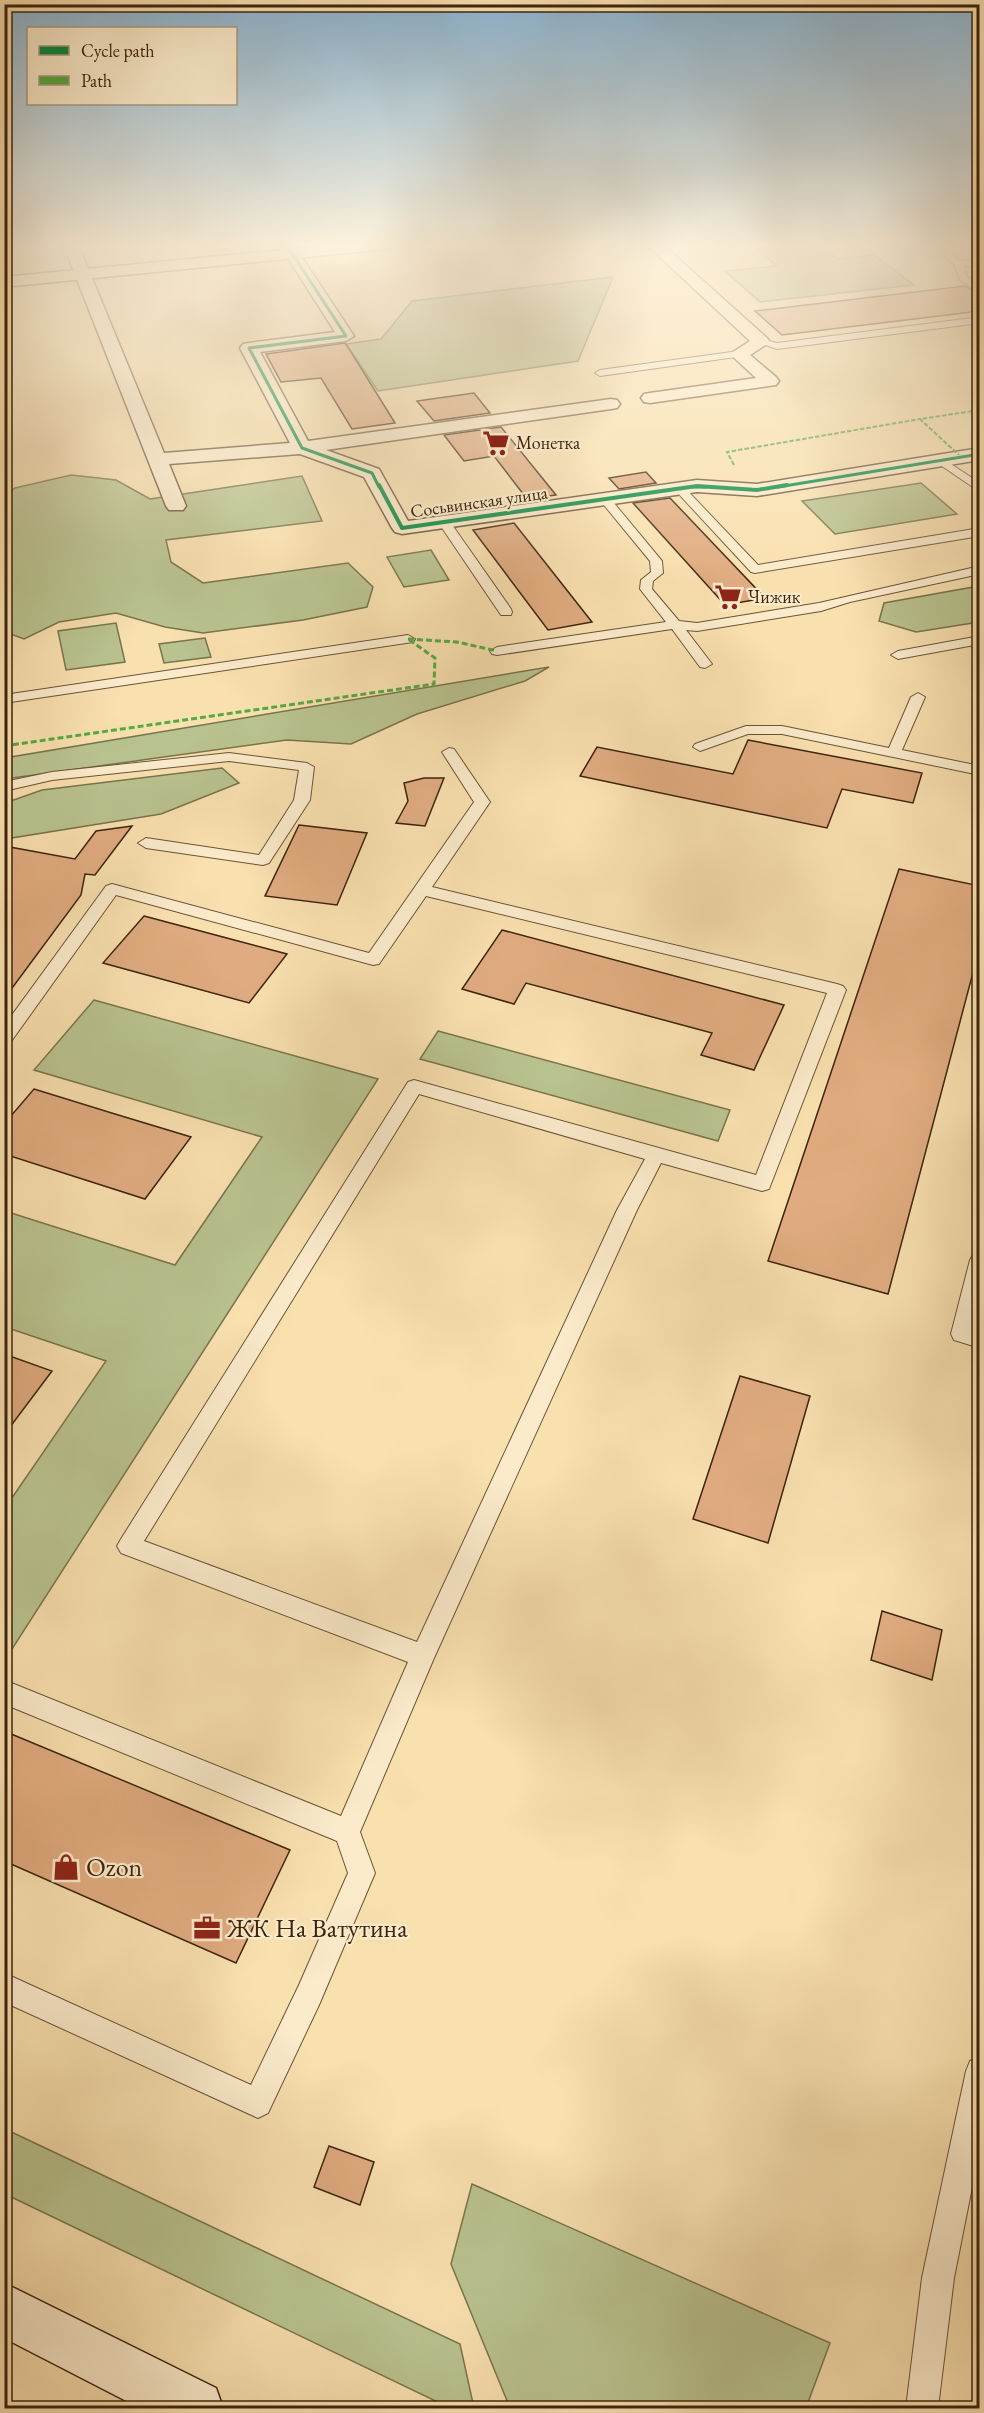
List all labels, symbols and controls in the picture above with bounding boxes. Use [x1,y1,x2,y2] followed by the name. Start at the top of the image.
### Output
[27,27,237,105] legend
[81,39,155,62] text: Cycle path
[81,69,112,92] text: Path
[481,428,511,458] supermarket icon: Монетка
[516,431,581,454] place label: Монетка
[409,480,550,523] street label: Сосьвинская улица
[713,582,743,612] supermarket icon: Чижик
[748,585,801,608] place label: Чижик
[86,1850,143,1884] place label: Ozon
[51,1852,81,1882] shop icon: Ozon
[226,1911,408,1945] place label: ЖК На Ватутина
[192,1913,222,1943] office icon: ЖК На Ватутина

